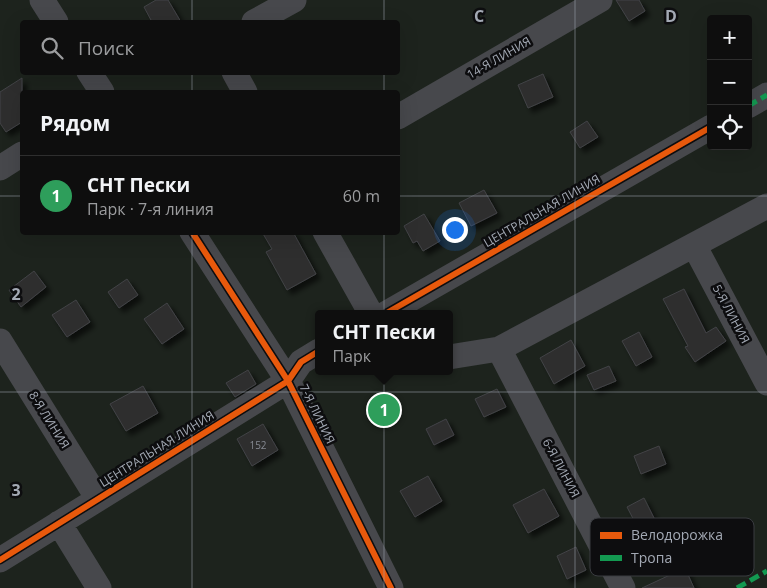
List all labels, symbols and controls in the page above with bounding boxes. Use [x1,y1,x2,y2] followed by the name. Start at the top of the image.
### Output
[474,5,484,27] text: C
[665,5,677,27] text: D
[707,15,752,150] map controls
[707,15,752,60] button: +
[20,20,400,75] search box
[464,32,534,83] street label: 14-Я ЛИНИЯ
[38,34,66,62] icon: search
[78,35,134,61] text: Поиск
[707,60,752,105] button: −
[707,105,752,150] button: locate
[40,109,110,137] text: Рядом
[480,170,603,251] street label: ЦЕНТРАЛЬНАЯ ЛИНИЯ
[87,172,190,198] text: СНТ Пески
[51,185,61,207] text: 1
[343,185,380,207] text: 60 m
[87,198,214,220] text: Парк · 7-я линия
[442,217,468,243] your location
[709,281,754,346] street label: 5-Я ЛИНИЯ
[11,283,21,305] text: 2
[315,310,453,375] popup
[332,319,436,345] text: СНТ Пески
[332,345,371,367] text: Парк
[296,381,339,447] street label: 7-Я ЛИНИЯ
[25,388,74,452] street label: 8-Я ЛИНИЯ
[368,391,400,429] pin: 1
[96,406,217,491] street label: ЦЕНТРАЛЬНАЯ ЛИНИЯ
[539,435,584,500] street label: 6-Я ЛИНИЯ
[249,438,267,452] house number: 152
[11,479,21,501] text: 3
[590,518,754,576] legend
[631,525,723,544] text: Велодорожка
[631,548,672,567] text: Тропа

